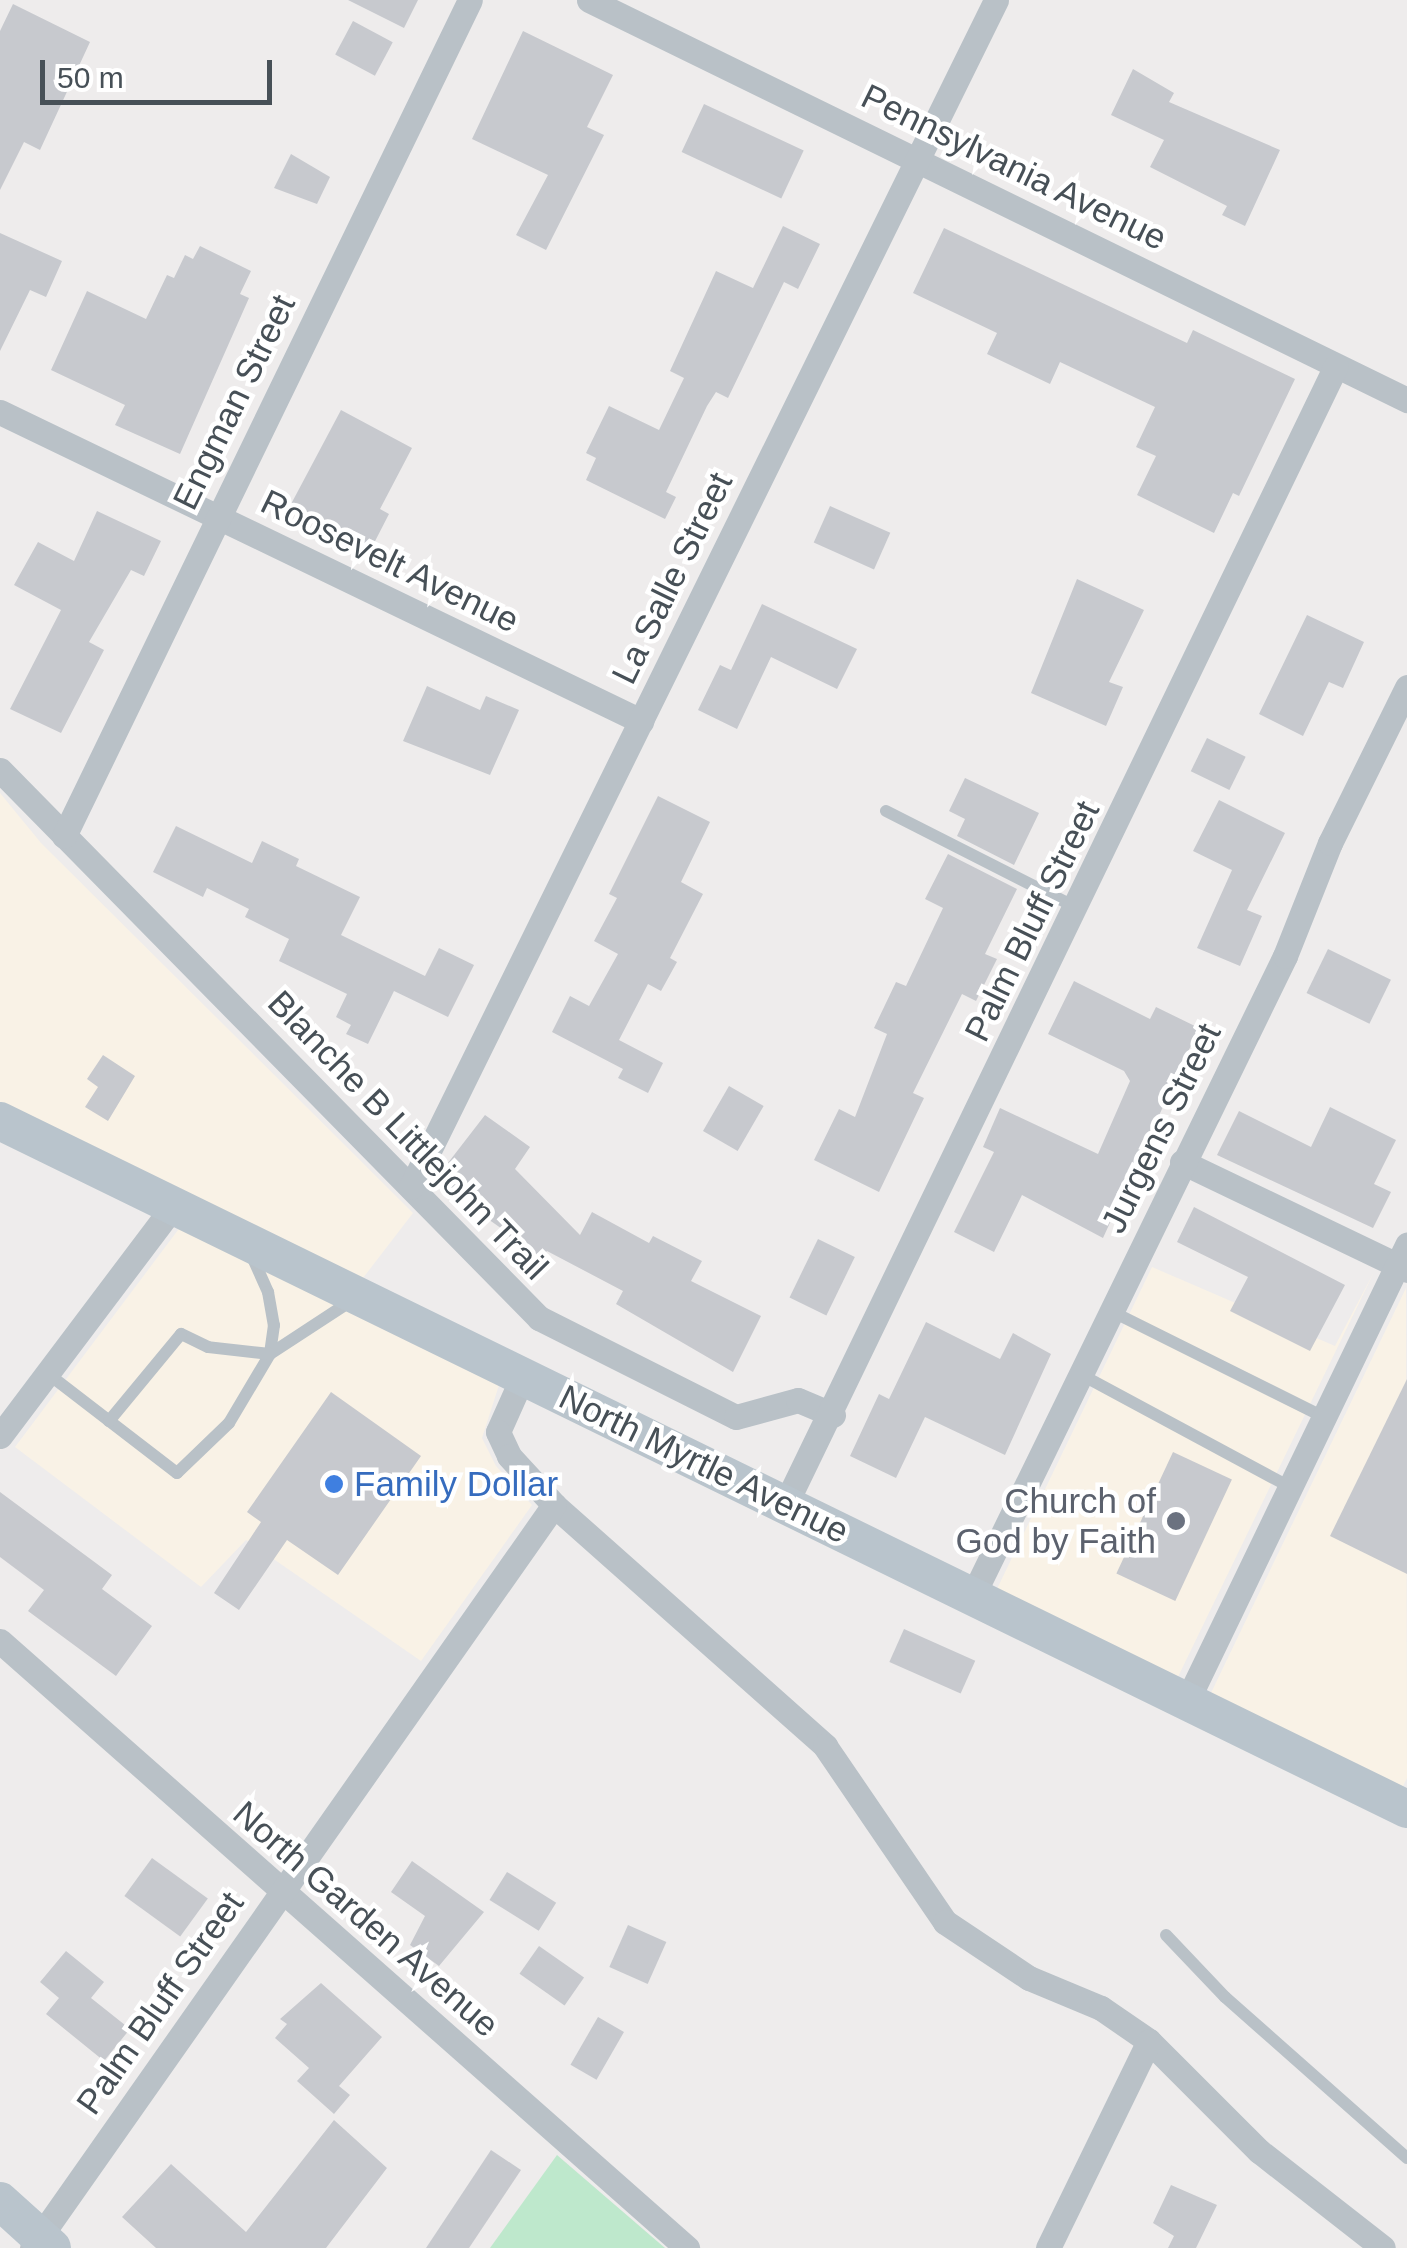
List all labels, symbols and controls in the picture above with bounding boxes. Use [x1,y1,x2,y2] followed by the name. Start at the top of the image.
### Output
[45,40,278,102] scale bar
[57,61,124,94] text: 50 m
[854,74,1174,260] street label: Pennsylvania Avenue
[164,288,304,516] street label: Engman Street
[603,466,741,690] street label: La Salle Street
[253,480,527,642] street label: Roosevelt Avenue
[956,794,1108,1048] street label: Palm Bluff Street
[259,982,557,1288] street label: Blanche B Littlejohn Trail
[1092,1017,1230,1239] street label: Jurgens Street
[552,1375,856,1553] street label: North Myrtle Avenue
[354,1463,558,1505] place label: Family Dollar
[323,1473,345,1495] marker: Family Dollar
[956,1480,1156,1562] place label: Church of God by Faith
[1165,1510,1187,1532] marker: Church of God by Faith
[224,1792,508,2046] street label: North Garden Avenue
[68,1884,252,2122] street label: Palm Bluff Street

